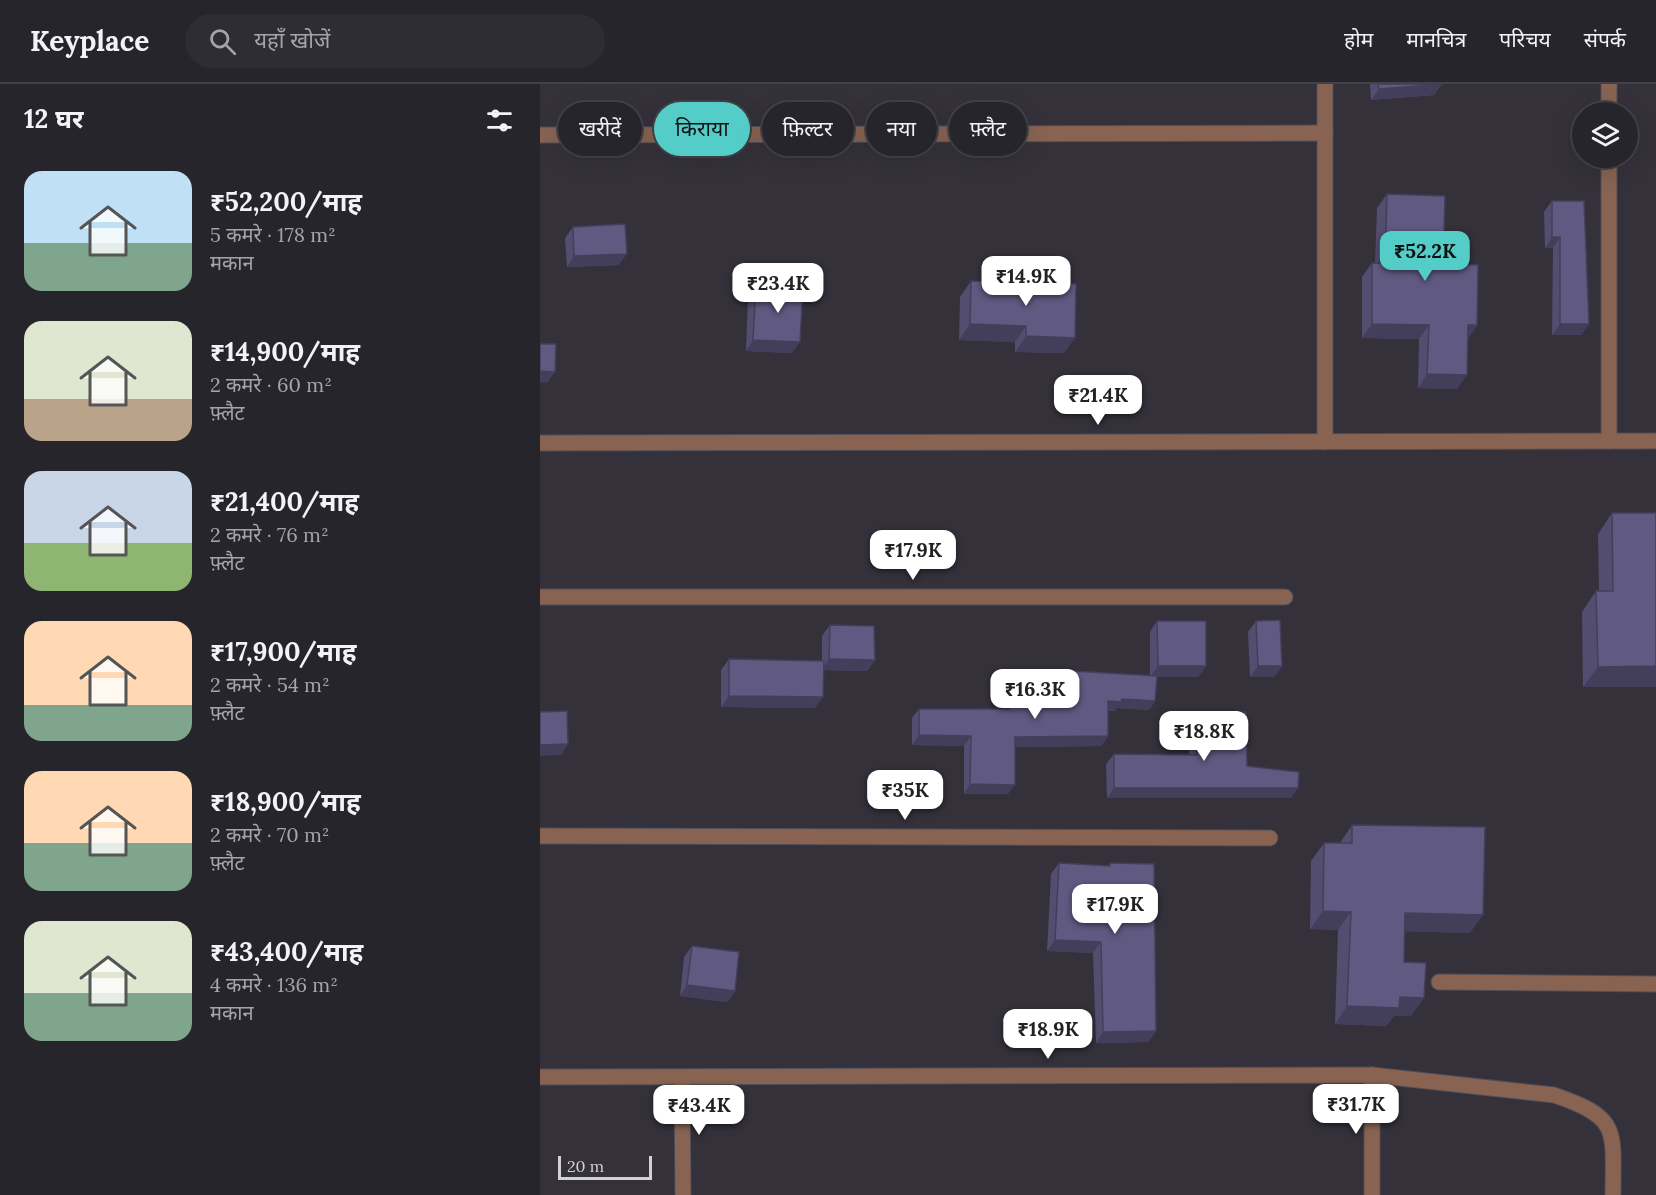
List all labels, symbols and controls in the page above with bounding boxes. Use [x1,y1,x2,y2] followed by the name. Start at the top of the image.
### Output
[185,14,605,68] search box
[30,23,149,59] text: Keyplace
[206,25,239,58] icon: search
[254,26,330,54] text: यहाँ खोजें
[1344,26,1373,53] text: होम
[1406,26,1466,53] text: मानचित्र
[1499,26,1551,53] text: परिचय
[1584,26,1626,53] text: संपर्क
[24,102,84,135] text: 12 घर
[558,102,642,156] chip: खरीदें
[654,102,750,156] chip: किराया
[762,102,854,156] chip: फ़िल्टर
[866,102,937,156] chip: नया
[949,102,1027,156] chip: फ़्लैट
[1572,102,1638,168] map controls
[1572,102,1638,168] button: layers
[483,104,516,137] icon: filters
[210,185,362,218] text: ₹52,200/माह
[72,195,144,267] icon: home
[210,222,336,247] text: 5 कमरे · 178 m²
[1376,231,1474,282] pin: ₹52.2K
[1394,238,1456,263] text: ₹52.2K
[210,250,254,275] text: मकान
[977,256,1075,307] pin: ₹14.9K
[729,263,827,314] pin: ₹23.4K
[996,263,1056,288] text: ₹14.9K
[746,270,810,295] text: ₹23.4K
[210,335,360,368] text: ₹14,900/माह
[72,345,144,417] icon: home
[210,372,332,397] text: 2 कमरे · 60 m²
[1049,375,1147,426] pin: ₹21.4K
[1068,382,1128,407] text: ₹21.4K
[210,400,245,425] text: फ़्लैट
[210,485,359,518] text: ₹21,400/माह
[72,495,144,567] icon: home
[210,522,329,547] text: 2 कमरे · 76 m²
[864,530,962,581] pin: ₹17.9K
[884,537,942,562] text: ₹17.9K
[210,550,245,575] text: फ़्लैट
[210,635,356,668] text: ₹17,900/माह
[72,645,144,717] icon: home
[986,669,1084,720] pin: ₹16.3K
[210,672,330,697] text: 2 कमरे · 54 m²
[1004,676,1066,701] text: ₹16.3K
[210,700,245,725] text: फ़्लैट
[1155,711,1253,762] pin: ₹18.8K
[1173,718,1235,743] text: ₹18.8K
[869,770,941,821] pin: ₹35K
[881,777,929,802] text: ₹35K
[210,785,361,818] text: ₹18,900/माह
[72,795,144,867] icon: home
[210,822,330,847] text: 2 कमरे · 70 m²
[210,850,245,875] text: फ़्लैट
[1066,884,1164,935] pin: ₹17.9K
[1086,891,1144,916] text: ₹17.9K
[210,935,363,968] text: ₹43,400/माह
[72,945,144,1017] icon: home
[210,972,338,997] text: 4 कमरे · 136 m²
[210,1000,254,1025] text: मकान
[999,1009,1097,1060] pin: ₹18.9K
[1017,1016,1079,1041] text: ₹18.9K
[1307,1084,1405,1135] pin: ₹31.7K
[650,1085,748,1136] pin: ₹43.4K
[1327,1091,1385,1116] text: ₹31.7K
[667,1092,731,1117] text: ₹43.4K
[558,1153,652,1180] scale bar
[567,1156,604,1176] text: 20 m

